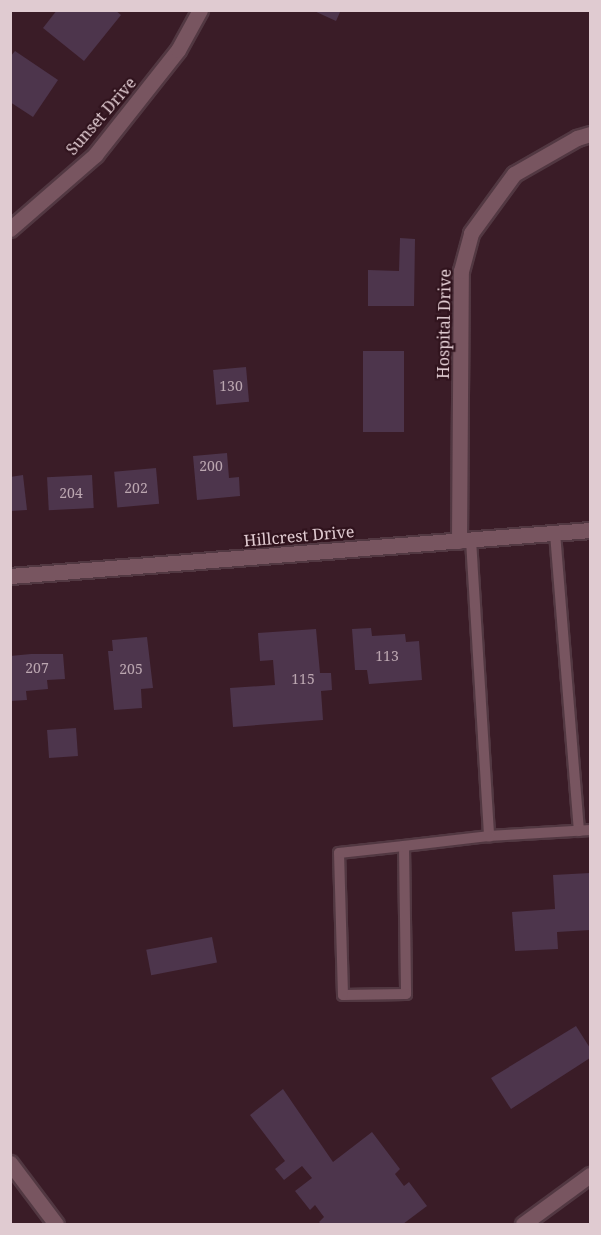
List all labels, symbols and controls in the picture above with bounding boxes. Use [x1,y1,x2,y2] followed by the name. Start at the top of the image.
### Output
[62,73,140,159] street label: Sunset Drive
[433,269,455,379] street label: Hospital Drive
[219,378,243,394] house number: 130
[199,458,223,474] house number: 200
[124,480,148,496] house number: 202
[59,485,83,501] house number: 204
[243,522,355,550] street label: Hillcrest Drive
[375,648,399,664] house number: 113
[25,660,49,676] house number: 207
[119,661,143,677] house number: 205
[291,671,315,687] house number: 115

